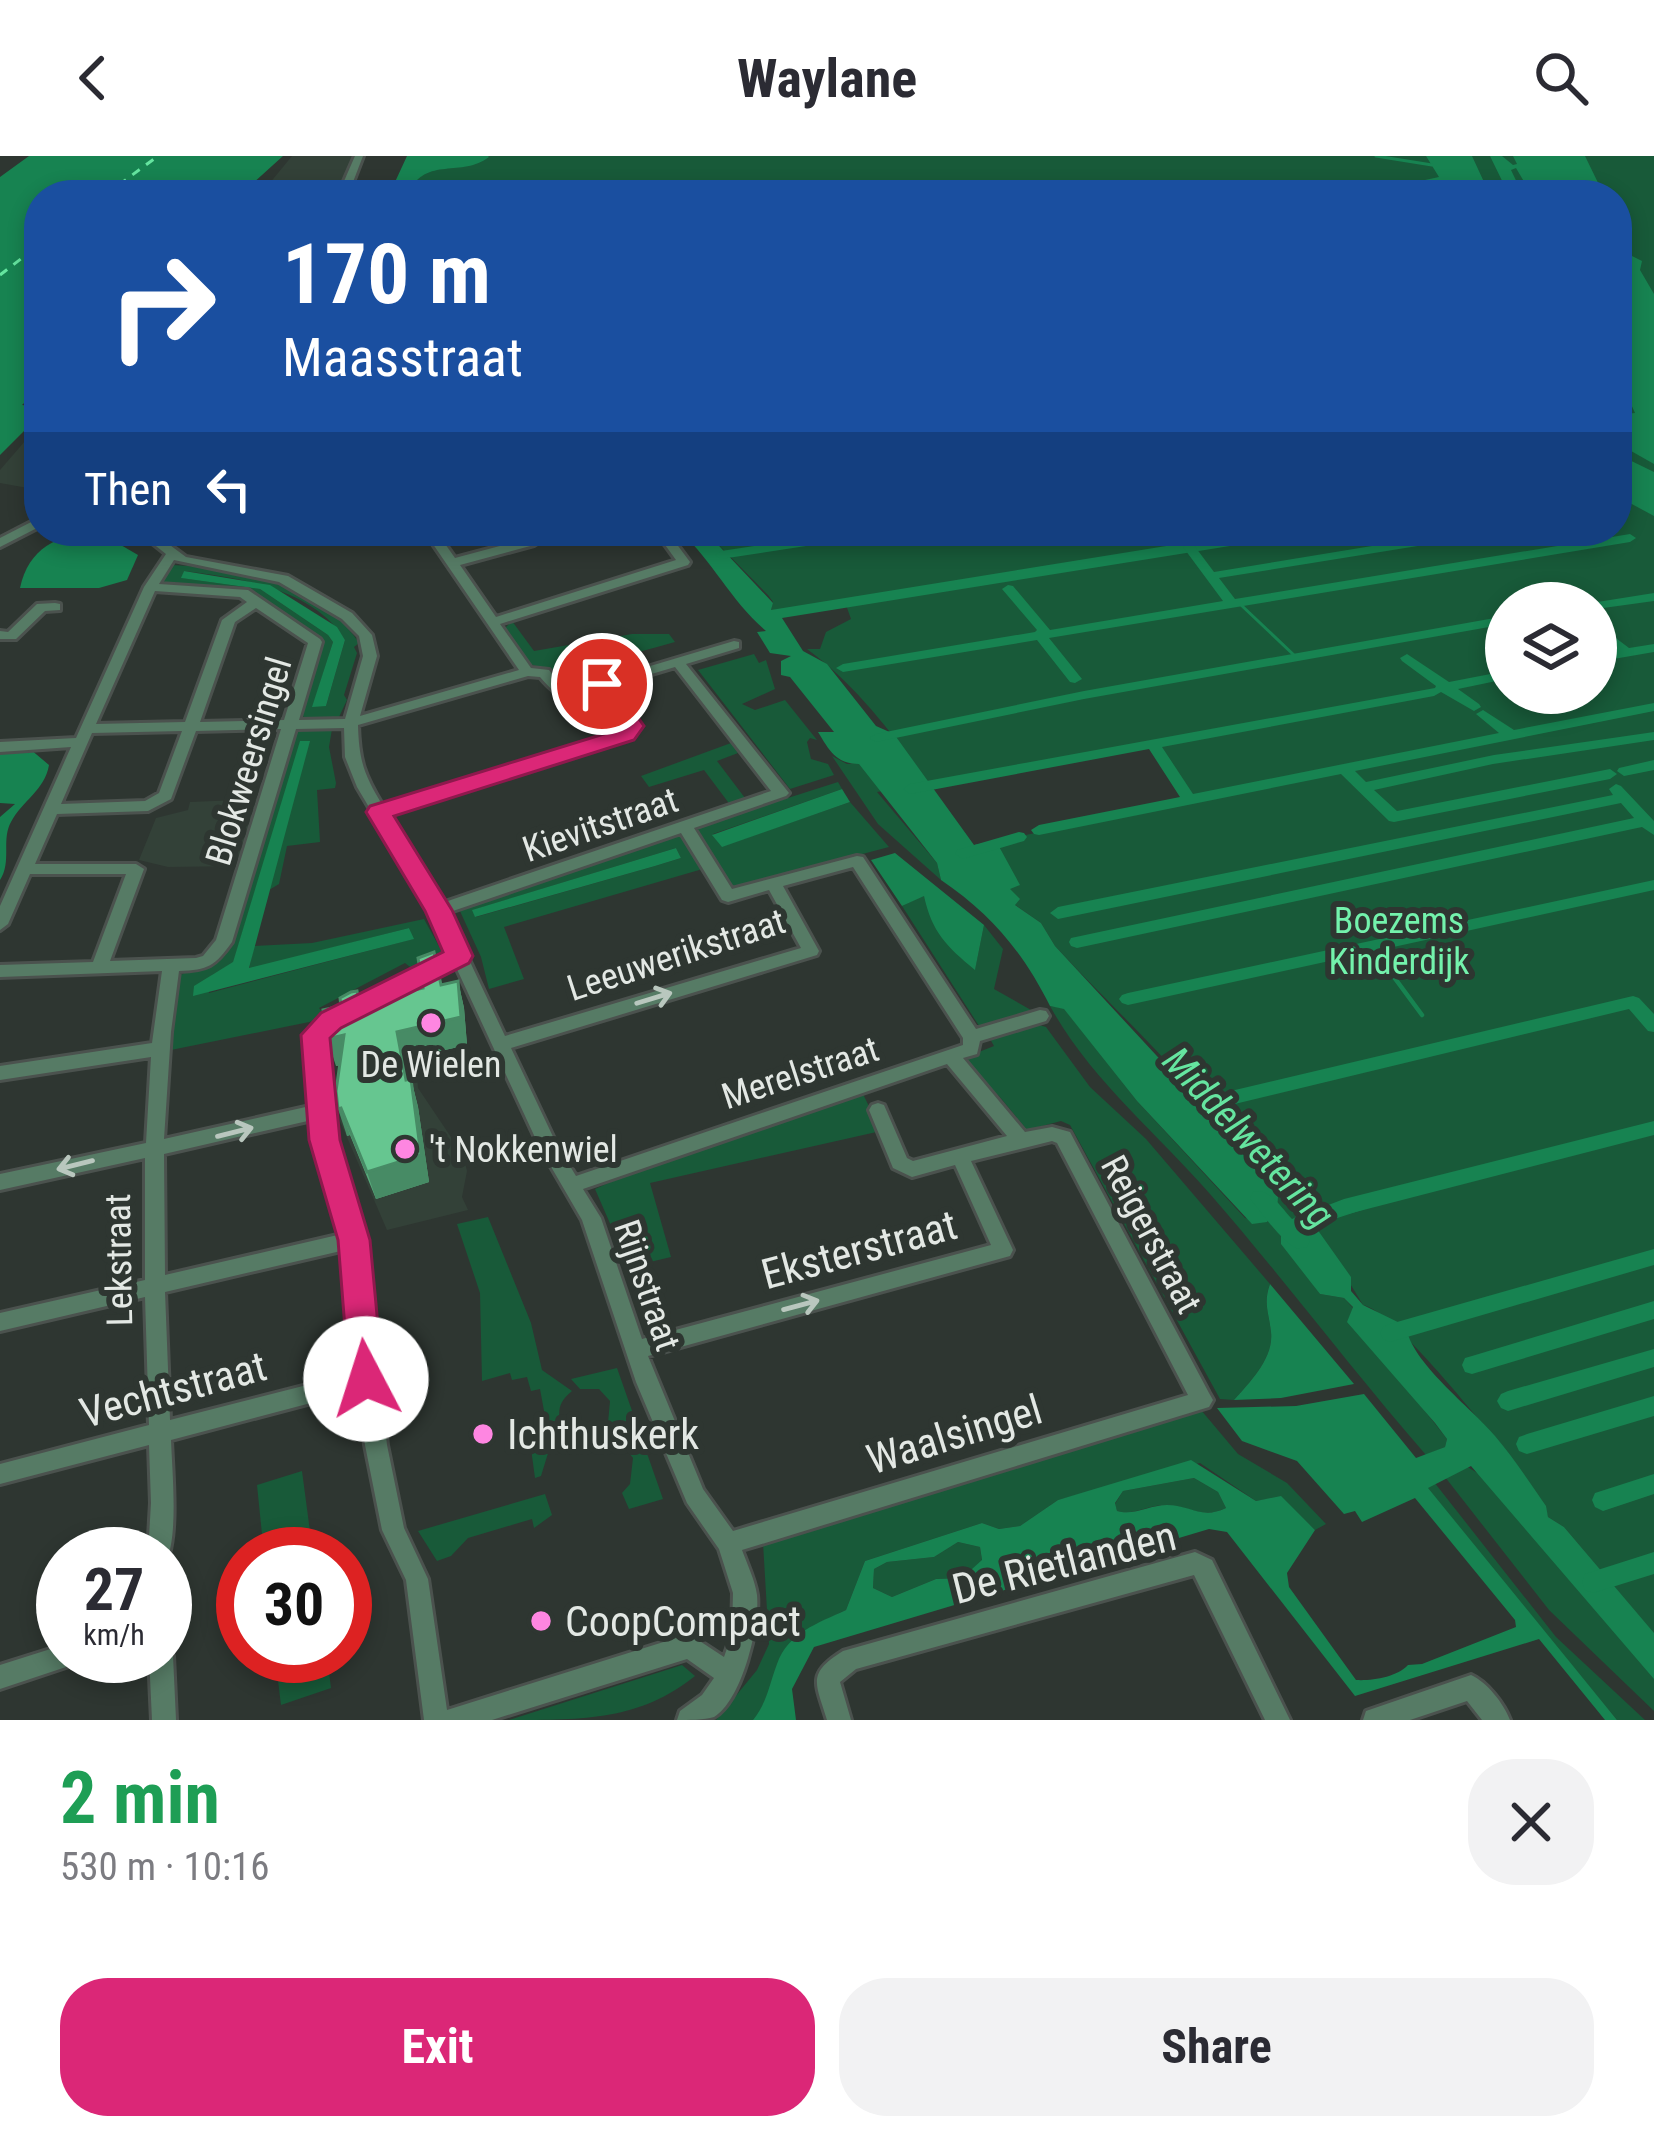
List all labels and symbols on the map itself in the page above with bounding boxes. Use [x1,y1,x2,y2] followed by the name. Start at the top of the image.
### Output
[551,633,653,735] pin
[197,652,301,870] street label: Blokweersingel
[517,779,683,871] street label: Kievitstraat
[562,900,790,1010] street label: Leeuwerikstraat
[1328,900,1470,983] park label: Boezems Kinderdijk
[634,986,672,1008] one-way arrow
[418,1010,444,1036] marker: De Wielen
[717,1028,884,1118] street label: Merelstraat
[1153,1038,1343,1237] water label: Middelwetering
[361,1044,501,1086] place label: De Wielen
[216,1120,254,1142] one-way arrow
[429,1129,618,1171] place label: 't Nokkenwiel
[392,1136,418,1162] marker: 't Nokkenwiel
[1092,1149,1210,1320] street label: Reigerstraat
[57,1155,95,1177] one-way arrow
[97,1193,141,1327] street label: Lekstraat
[756,1200,962,1299] street label: Eksterstraat
[605,1214,689,1356] street label: Rijnstraat
[781,1293,819,1315] one-way arrow
[303,1316,429,1442] position arrow
[75,1341,272,1438] street label: Vechtstraat
[861,1385,1048,1484] street label: Waalsingel
[507,1410,699,1459] place label: Ichthuskerk
[470,1421,496,1447] marker: Ichthuskerk
[947,1511,1181,1614] street label: De Rietlanden
[216,1527,372,1683] speed limit sign: 30
[565,1597,801,1646] place label: CoopCompact
[528,1608,554,1634] marker: CoopCompact

